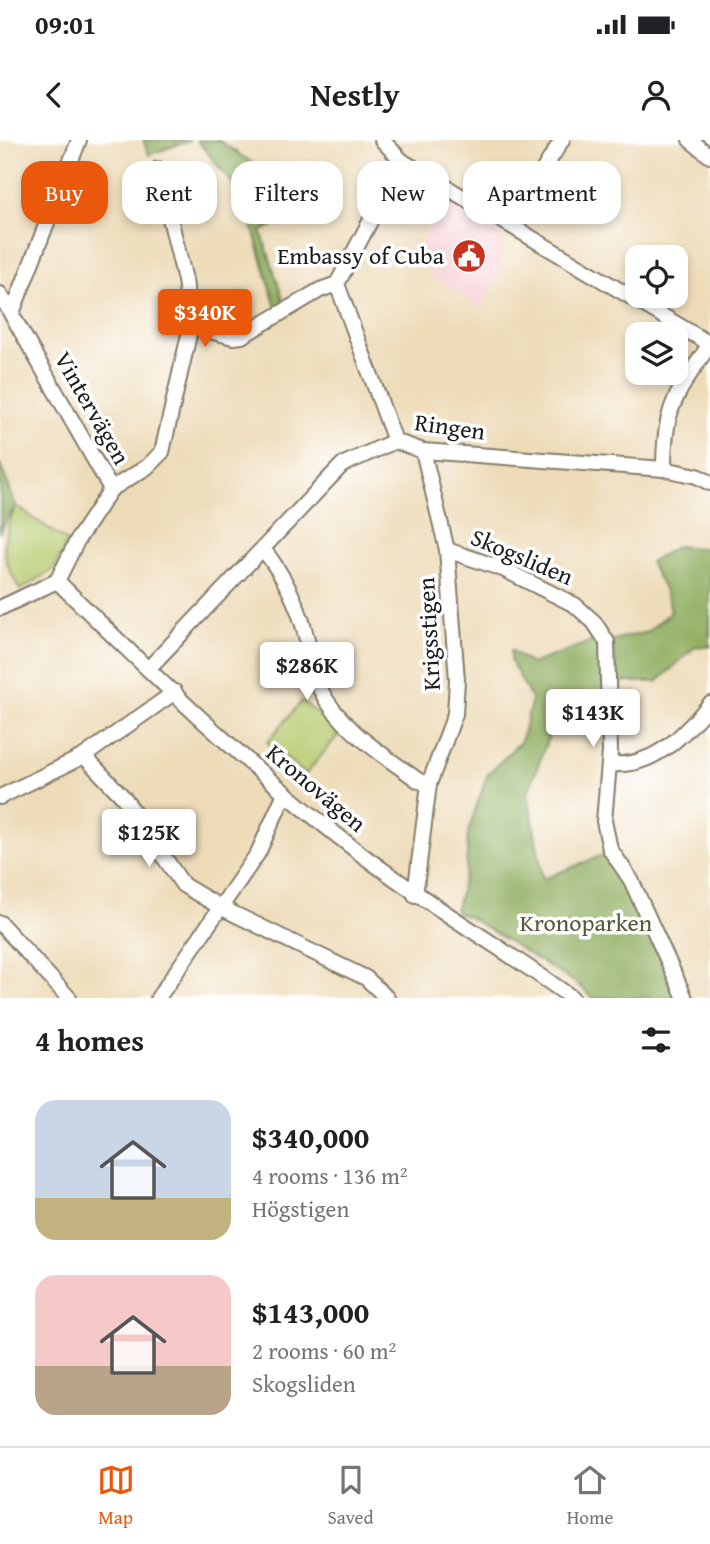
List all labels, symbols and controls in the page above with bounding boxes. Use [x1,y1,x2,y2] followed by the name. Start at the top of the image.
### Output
[35,5,96,44] text: 09:01
[310,71,400,118] text: Nestly
[35,76,73,114] icon: back
[637,76,675,114] icon: person
[21,161,108,224] chip: Buy
[122,161,217,224] chip: Rent
[231,161,343,224] chip: Filters
[357,161,449,224] chip: New
[463,161,621,224] chip: Apartment
[450,237,488,275] public building icon: Embassy of Cuba
[277,238,445,273] place label: Embassy of Cuba
[625,245,688,385] map controls
[625,245,688,308] button: locate
[156,290,254,349] pin: $340K
[174,295,236,328] text: $340K
[625,322,688,385] button: layers
[46,345,139,471] street label: Vintervägen
[413,404,488,449] street label: Ringen
[466,519,579,594] street label: Skogsliden
[408,576,449,692] street label: Krigsstigen
[258,643,356,702] pin: $286K
[276,648,338,681] text: $286K
[544,690,642,749] pin: $143K
[562,695,624,728] text: $143K
[259,735,374,840] street label: Kronovägen
[100,810,198,869] pin: $125K
[118,815,180,848] text: $125K
[520,905,653,940] park label: Kronoparken
[35,1018,144,1062] text: 4 homes
[637,1021,675,1059] icon: filters
[252,1115,369,1159] text: $340,000
[91,1128,175,1212] icon: home
[252,1159,407,1192] text: 4 rooms · 136 m²
[252,1192,349,1225] text: Högstigen
[252,1290,369,1334] text: $143,000
[91,1303,175,1387] icon: home
[252,1334,396,1367] text: 2 rooms · 60 m²
[252,1367,356,1400] text: Skogsliden
[97,1461,135,1531] tab: Map
[328,1461,374,1531] tab: Saved
[567,1461,613,1531] tab: Home

